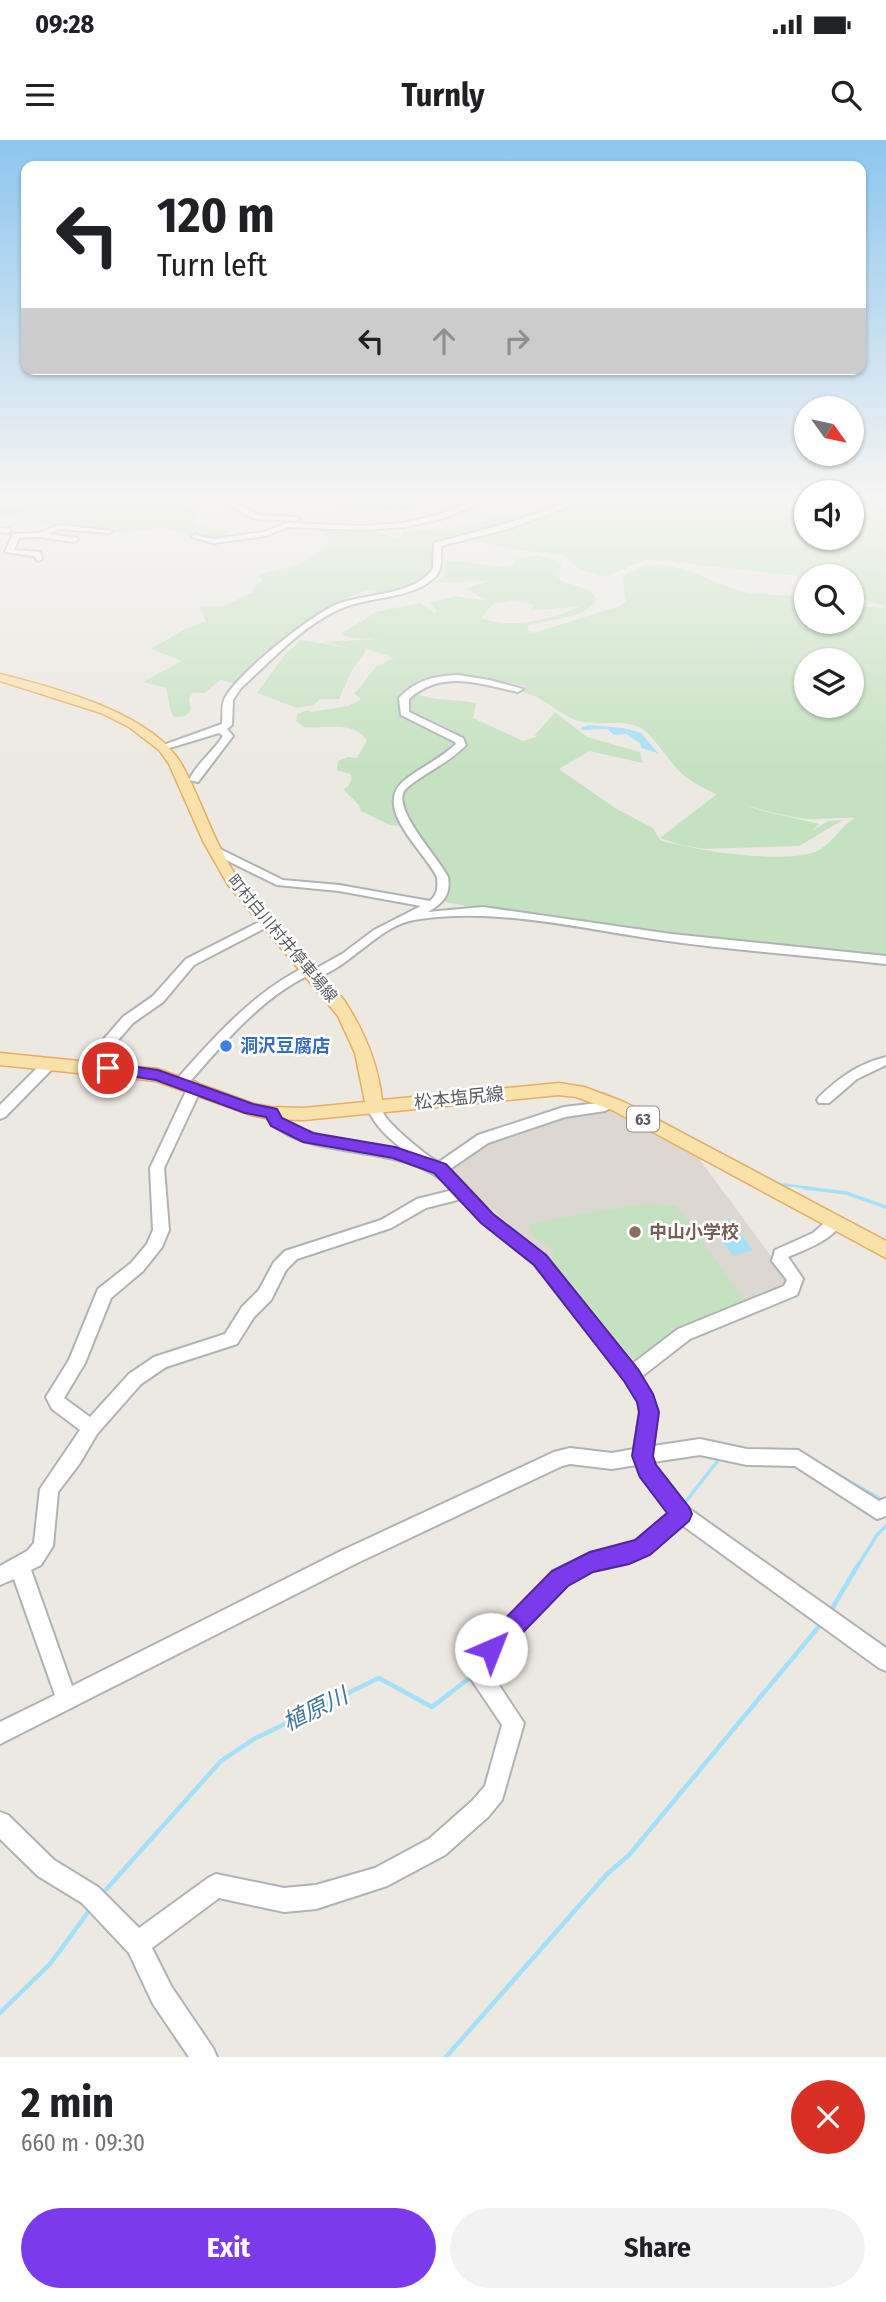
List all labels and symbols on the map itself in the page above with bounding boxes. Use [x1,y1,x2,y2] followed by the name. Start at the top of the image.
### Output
[794,396,864,466] north arrow
[224,871,341,1006] street label: 町村白川村井停車場線
[240,1035,330,1057] place label: 洞沢豆腐店
[78,1038,138,1098] pin
[218,1038,234,1054] marker: 洞沢豆腐店
[413,1082,505,1114] street label: 松本塩尻線
[627,1107,659,1132] road number: 63
[649,1221,739,1243] place label: 中山小学校
[627,1224,643,1240] marker: 中山小学校
[454,1612,528,1686] position arrow
[278,1680,355,1737] water label: 植原川

